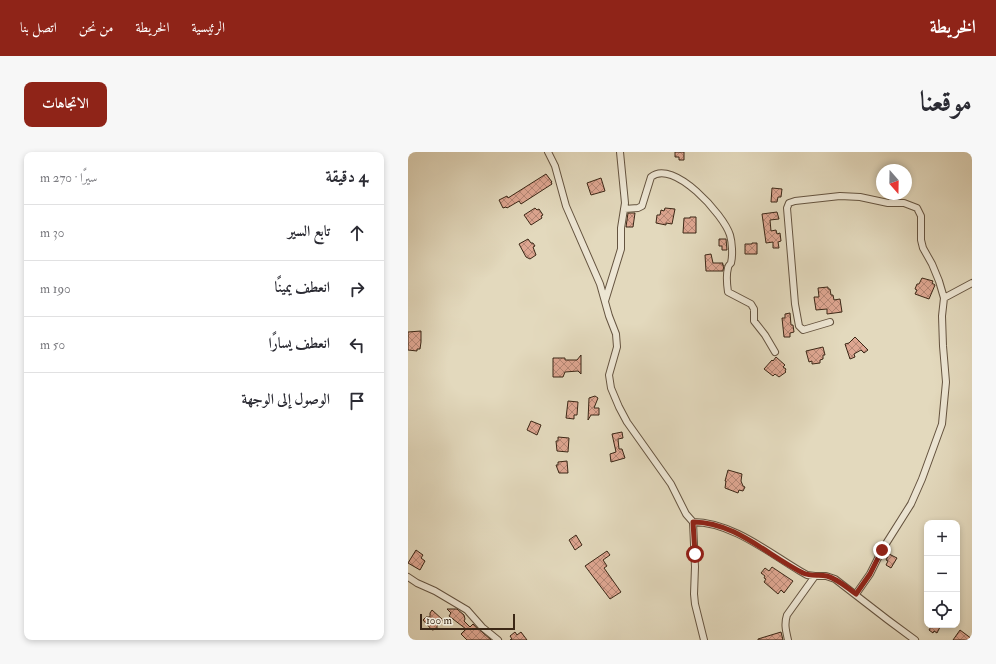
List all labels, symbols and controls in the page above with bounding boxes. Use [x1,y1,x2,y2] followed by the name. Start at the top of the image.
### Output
[930,15,976,39] text: الخريطة
[20,19,57,36] text: اتصل بنا
[79,19,113,36] text: من نحن
[135,19,169,36] text: الخريطة
[191,19,225,36] text: الرئيسية
[24,82,107,127] button: الاتجاهات
[920,85,972,120] text: موقعنا
[876,164,912,200] north arrow
[326,166,368,187] text: 4 دقيقة
[40,170,97,186] text: سيرًا · 270 m
[288,222,330,241] text: تابع السير
[346,222,368,244] icon: ahead
[40,225,65,241] text: 30 m
[275,278,330,297] text: انعطف يمينًا
[346,278,368,300] icon: right
[40,281,71,297] text: 190 m
[269,334,330,353] text: انعطف يسارًا
[346,334,368,356] icon: left
[40,337,65,353] text: 50 m
[242,390,330,409] text: الوصول إلى الوجهة
[346,390,368,412] icon: arrive
[924,520,960,628] map controls
[924,520,960,556] button: +
[873,541,891,559] route end
[686,545,704,563] route start
[924,556,960,592] button: −
[924,592,960,628] button: locate
[420,612,515,631] scale bar
[426,614,452,627] text: 100 m

